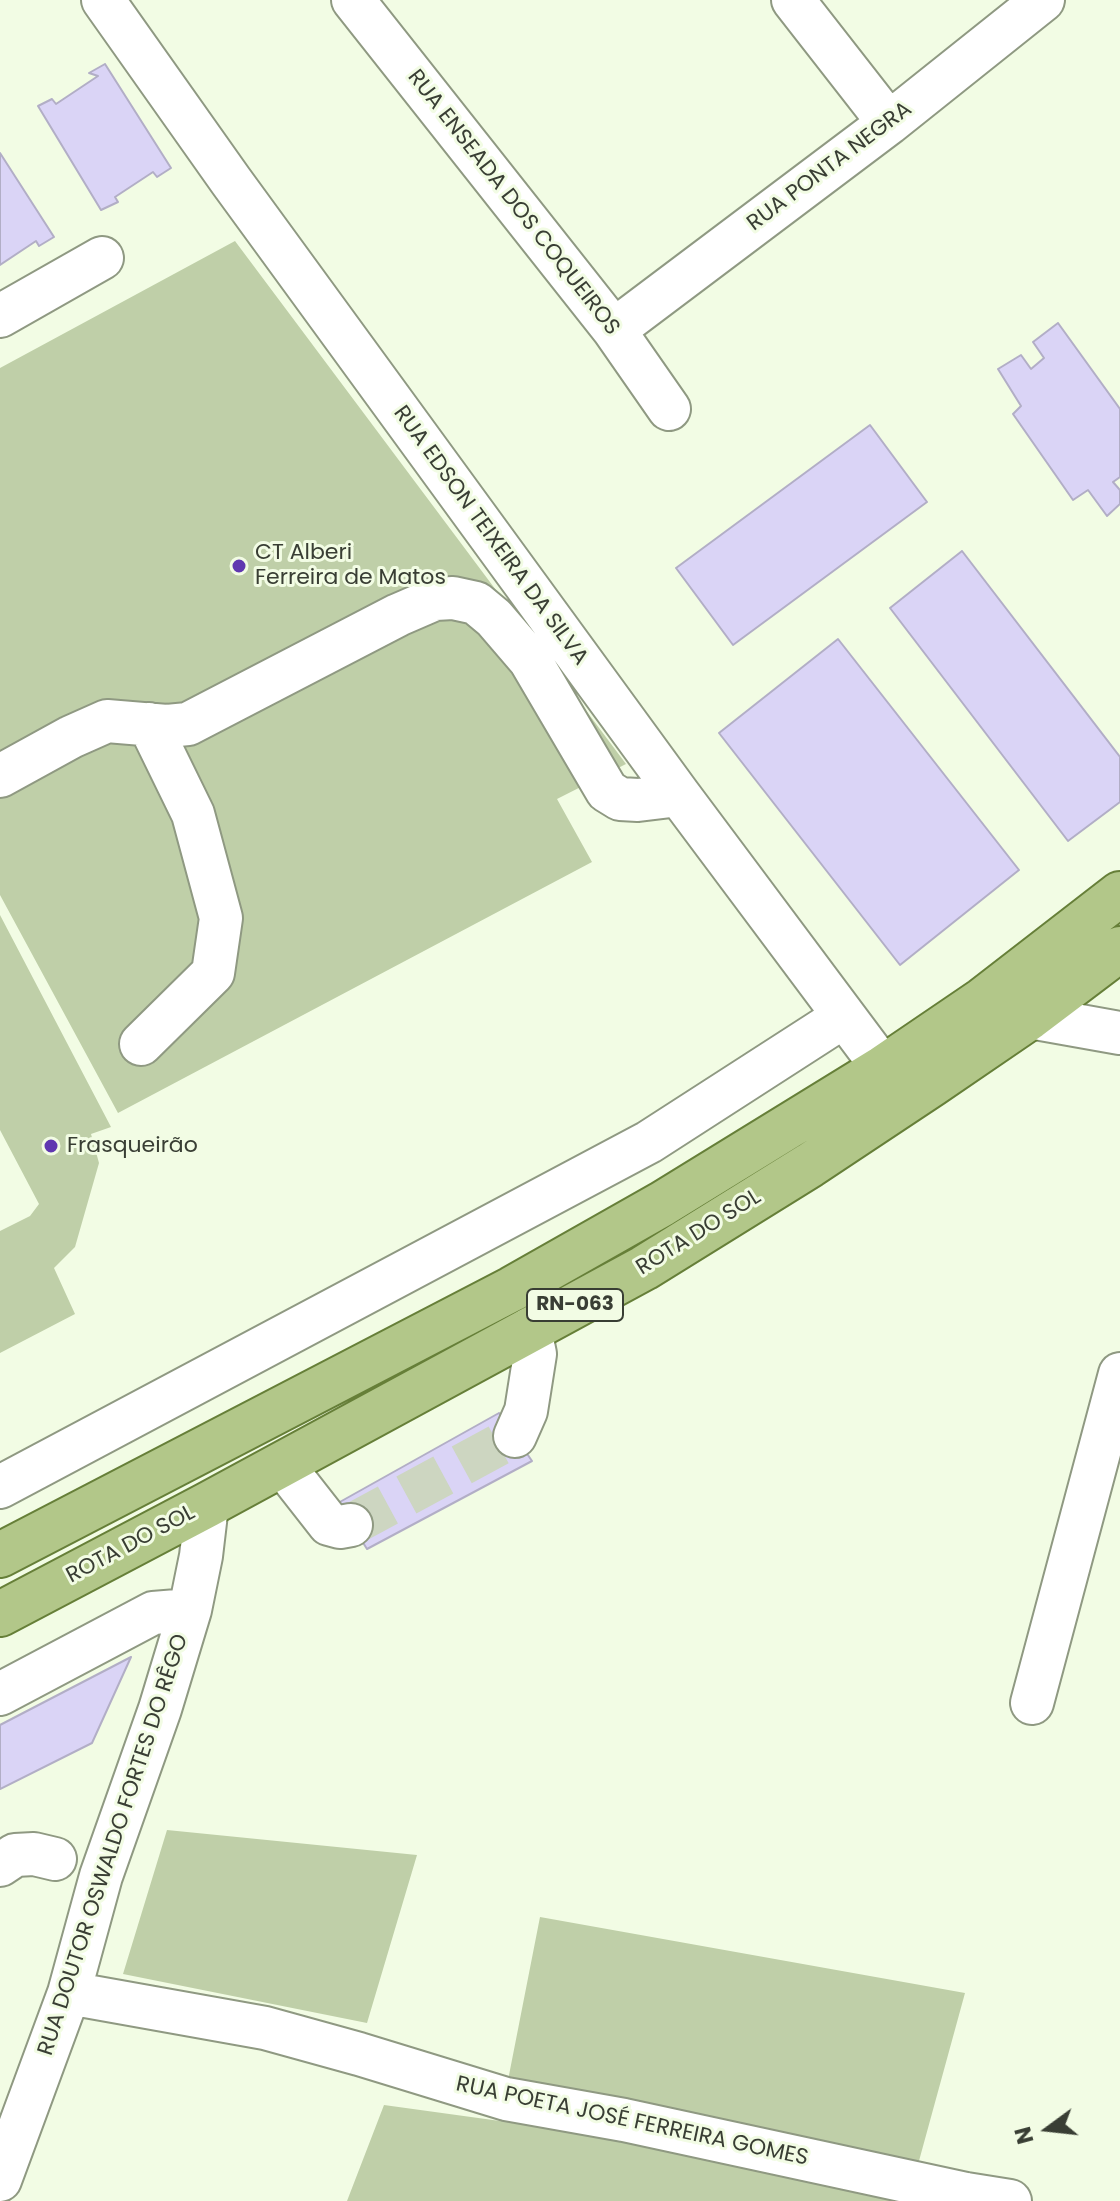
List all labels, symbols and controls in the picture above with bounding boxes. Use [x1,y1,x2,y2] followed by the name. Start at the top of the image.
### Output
[401,65,625,341] street label: RUA ENSEADA DOS COQUEIROS
[743,97,917,237] street label: RUA PONTA NEGRA
[387,401,593,671] street label: RUA EDSON TEIXEIRA DA SILVA
[255,540,446,592] place label: CT Alberi Ferreira de Matos
[230,557,248,575] marker: CT Alberi Ferreira de Matos
[67,1133,198,1159] place label: Frasqueirão
[42,1137,60,1155] marker: Frasqueirão
[632,1184,766,1282] street label: ROTA DO SOL
[527,1289,623,1321] road number: RN-063
[62,1500,200,1590] street label: ROTA DO SOL
[33,1631,195,2059] street label: RUA DOUTOR OSWALDO FORTES DO RÊGO
[454,2072,810,2172] street label: RUA POETA JOSÉ FERREIRA GOMES
[1008,2089,1088,2169] north arrow
[1007,2123,1041,2147] text: N

